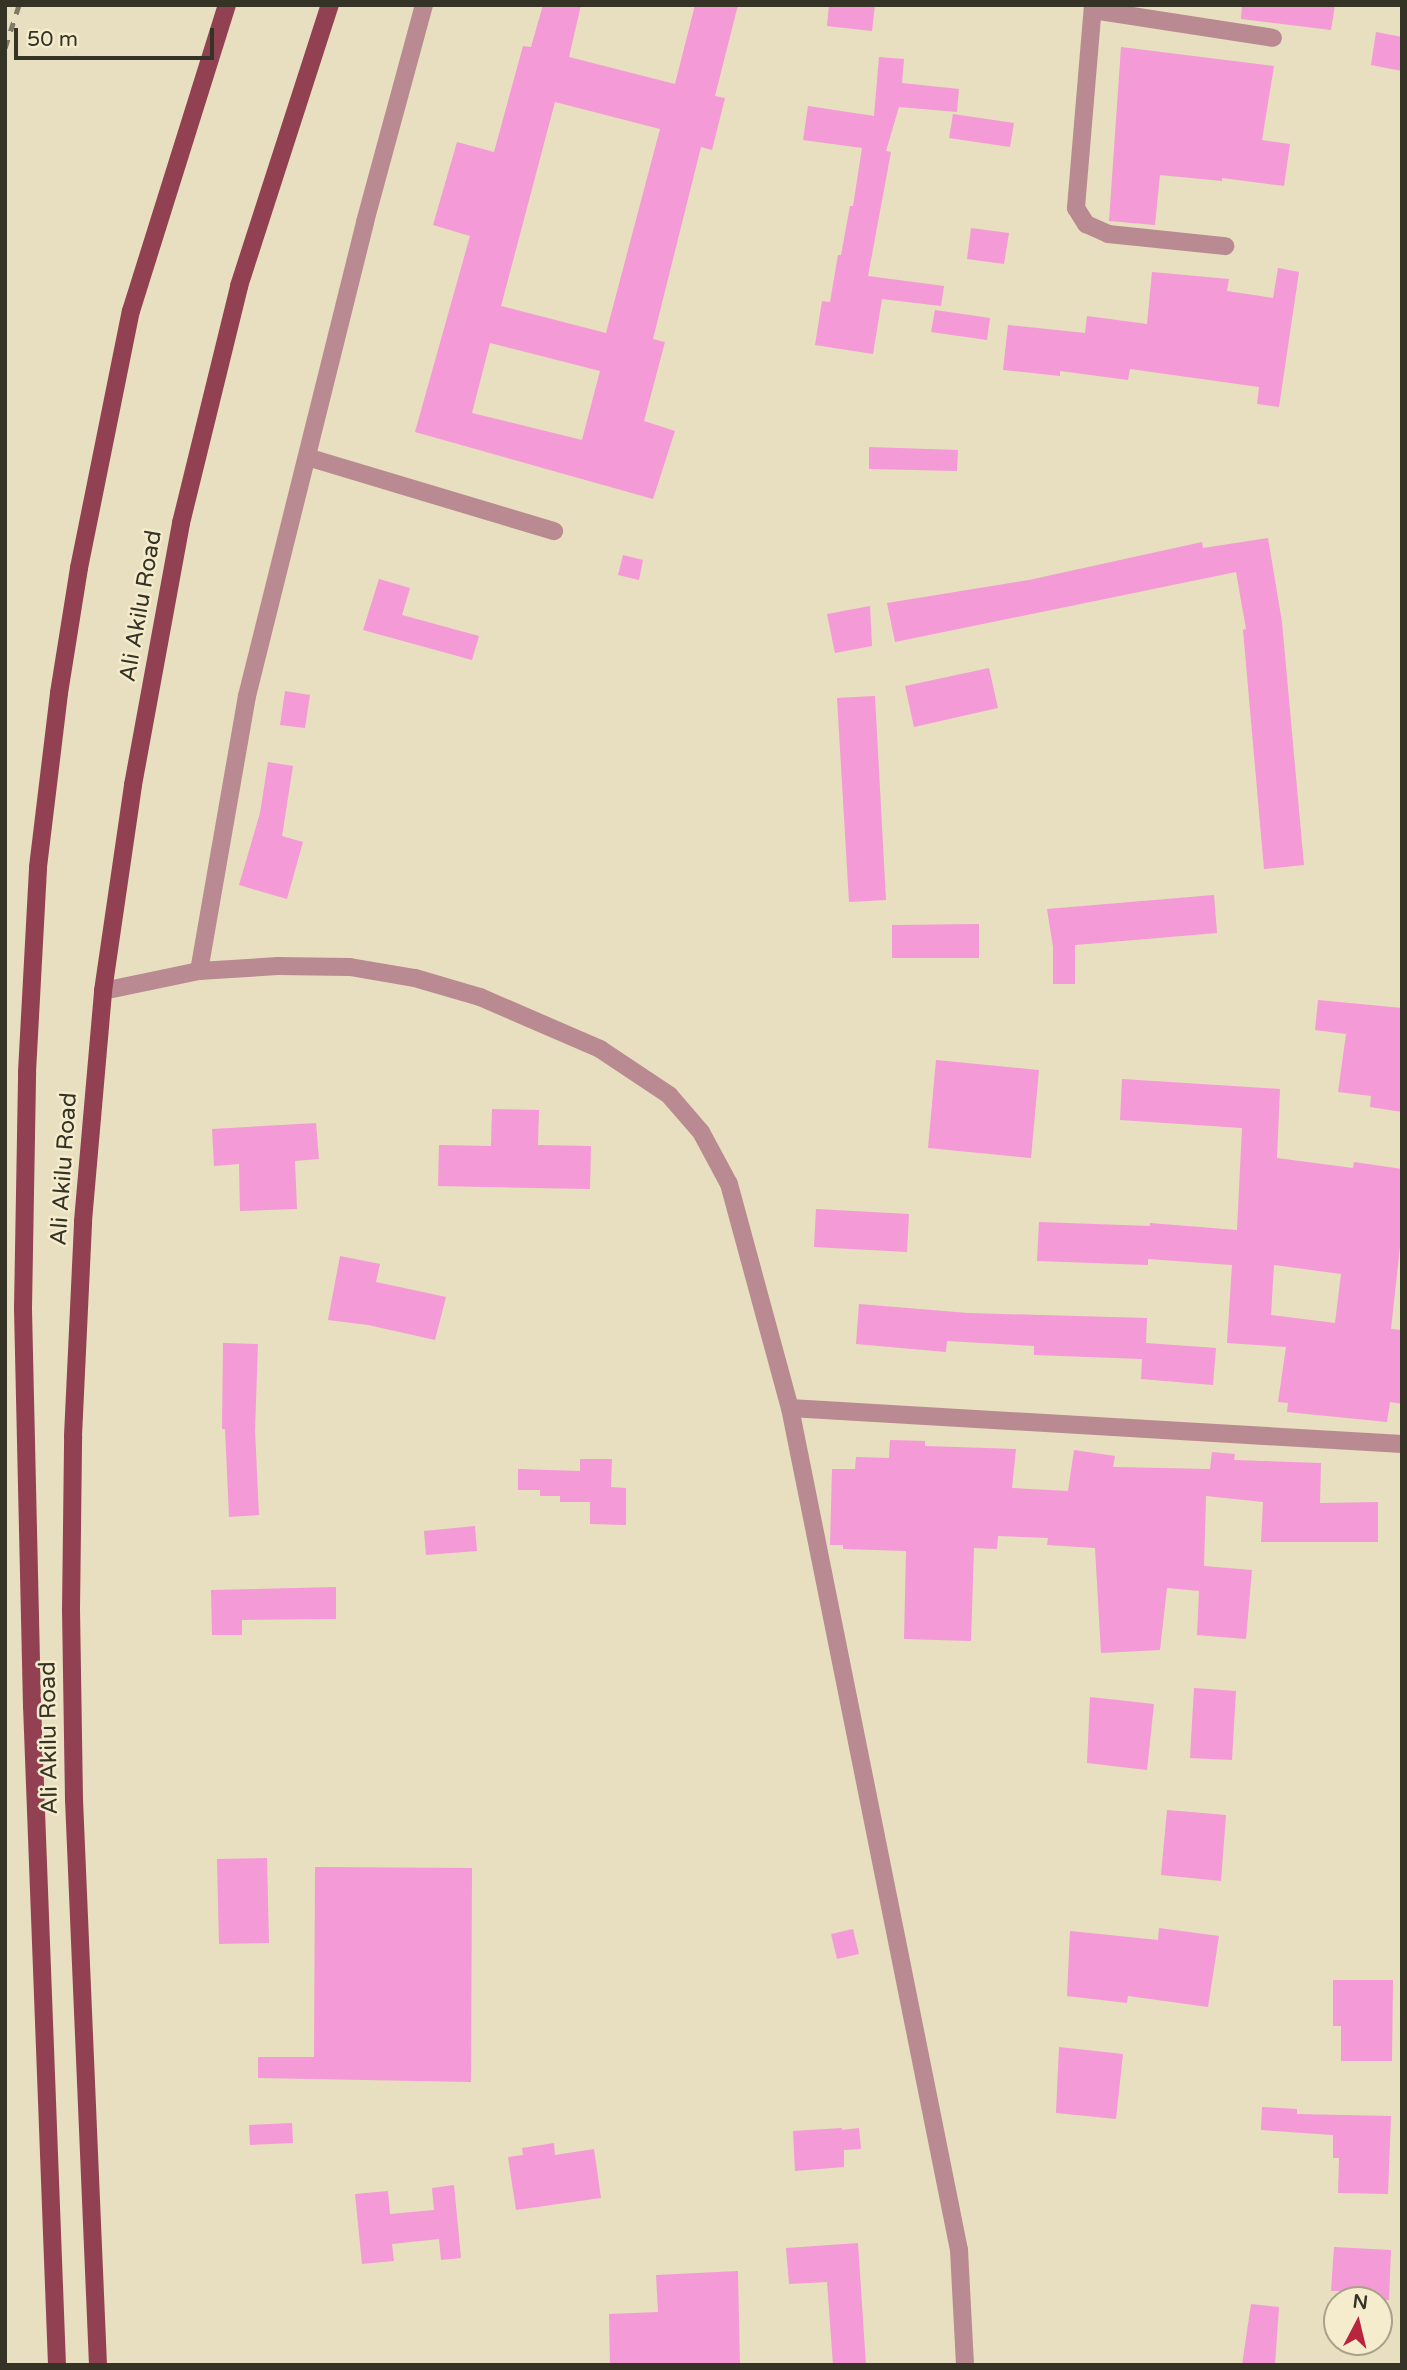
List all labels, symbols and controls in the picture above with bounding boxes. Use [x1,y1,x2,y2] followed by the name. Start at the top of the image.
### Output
[18,14,217,58] scale bar
[27,27,78,52] text: 50 m
[114,528,168,684] street label: Ali Akilu Road
[45,1092,83,1246] street label: Ali Akilu Road
[34,1661,64,1815] street label: Ali Akilu Road
[1323,2286,1393,2356] north arrow
[1351,2290,1369,2314] text: N

